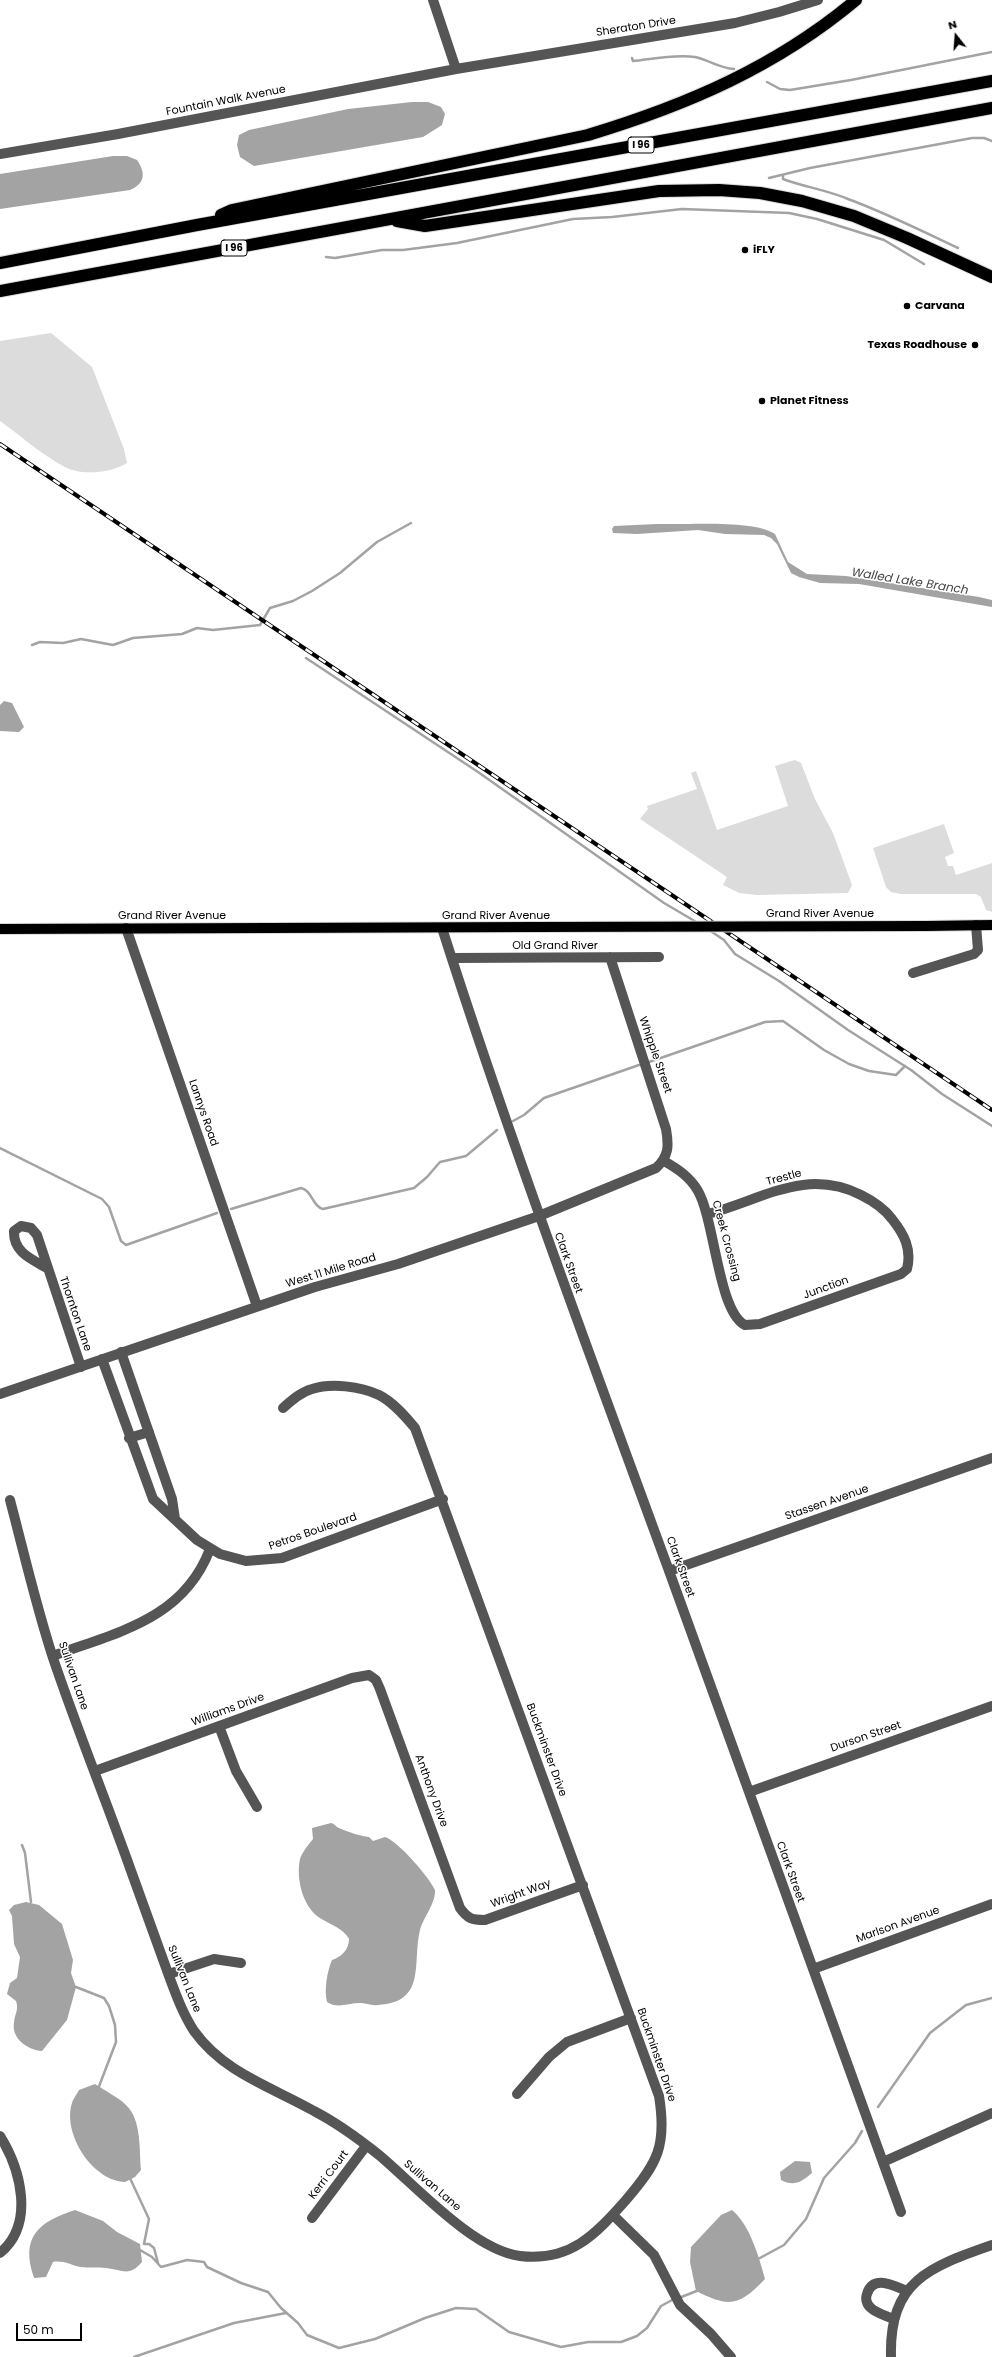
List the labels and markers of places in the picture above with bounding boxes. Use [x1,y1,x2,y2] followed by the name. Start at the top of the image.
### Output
[753,243,775,257] place label: iFLY
[740,245,750,255] marker: iFLY
[915,299,965,313] place label: Carvana
[902,301,912,311] marker: Carvana
[867,338,967,352] place label: Texas Roadhouse
[970,340,980,350] marker: Texas Roadhouse
[770,394,849,408] place label: Planet Fitness
[757,396,767,406] marker: Planet Fitness

